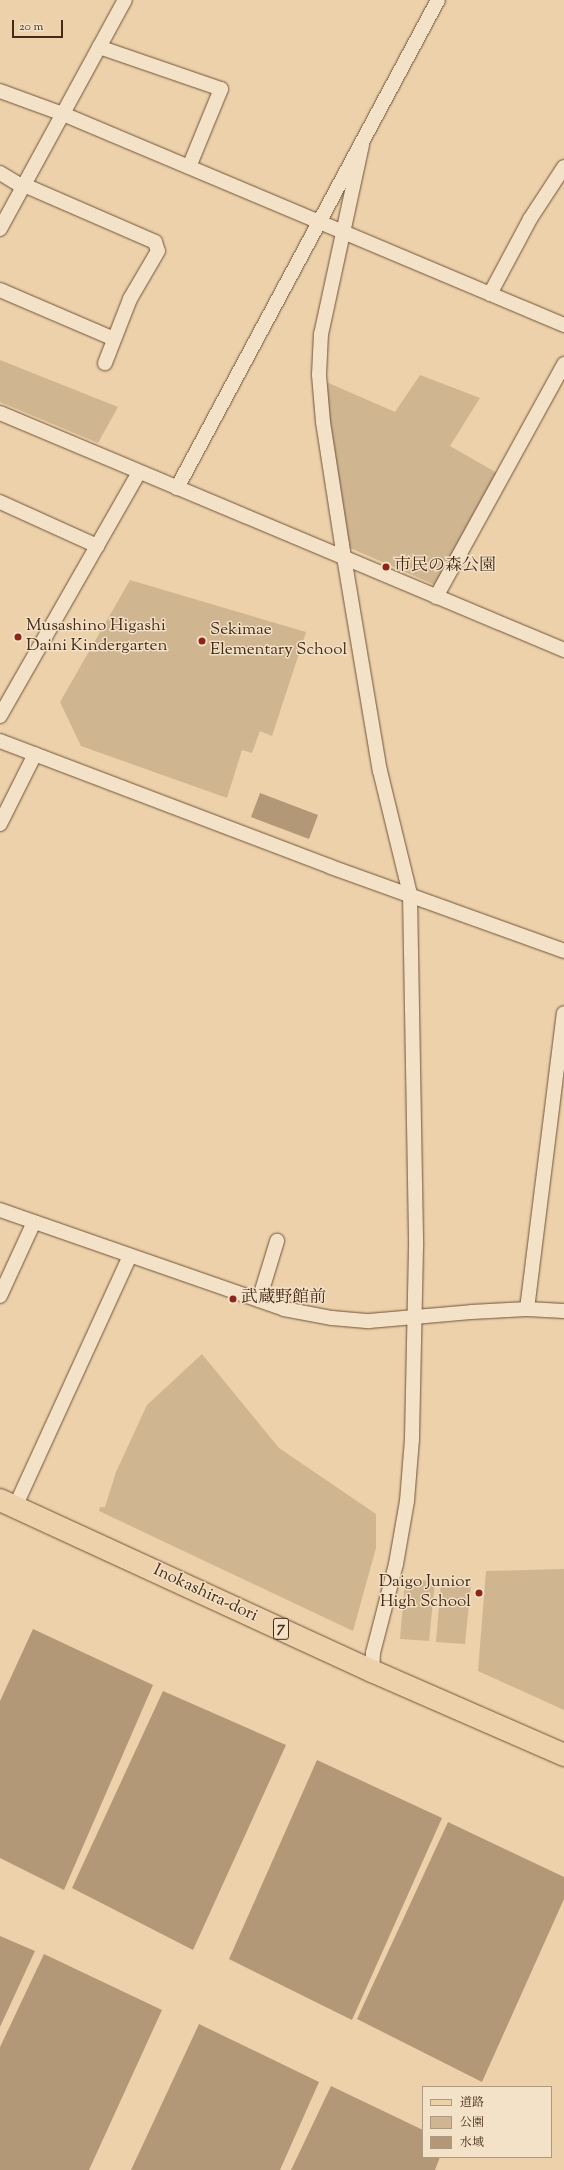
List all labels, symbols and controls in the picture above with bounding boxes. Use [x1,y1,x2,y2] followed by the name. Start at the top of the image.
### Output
[14,12,65,38] scale bar
[19,18,43,36] text: 20 m
[394,557,496,577] place label: 市民の森公園
[381,562,391,572] marker: 市民の森公園
[26,617,167,657] place label: Musashino Higashi Daini Kindergarten
[210,621,347,661] place label: Sekimae Elementary School
[13,632,23,642] marker: Musashino Higashi Daini Kindergarten
[197,636,207,646] marker: Sekimae Elementary School
[241,1289,326,1309] place label: 武蔵野館前
[228,1294,238,1304] marker: 武蔵野館前
[150,1561,260,1627] street label: Inokashira-dori
[379,1573,471,1613] place label: Daigo Junior High School
[474,1588,484,1598] marker: Daigo Junior High School
[272,1615,290,1643] road number: 7
[422,2086,552,2158] legend
[460,2094,484,2112] text: 道路
[460,2114,484,2132] text: 公園
[460,2134,484,2152] text: 水域

